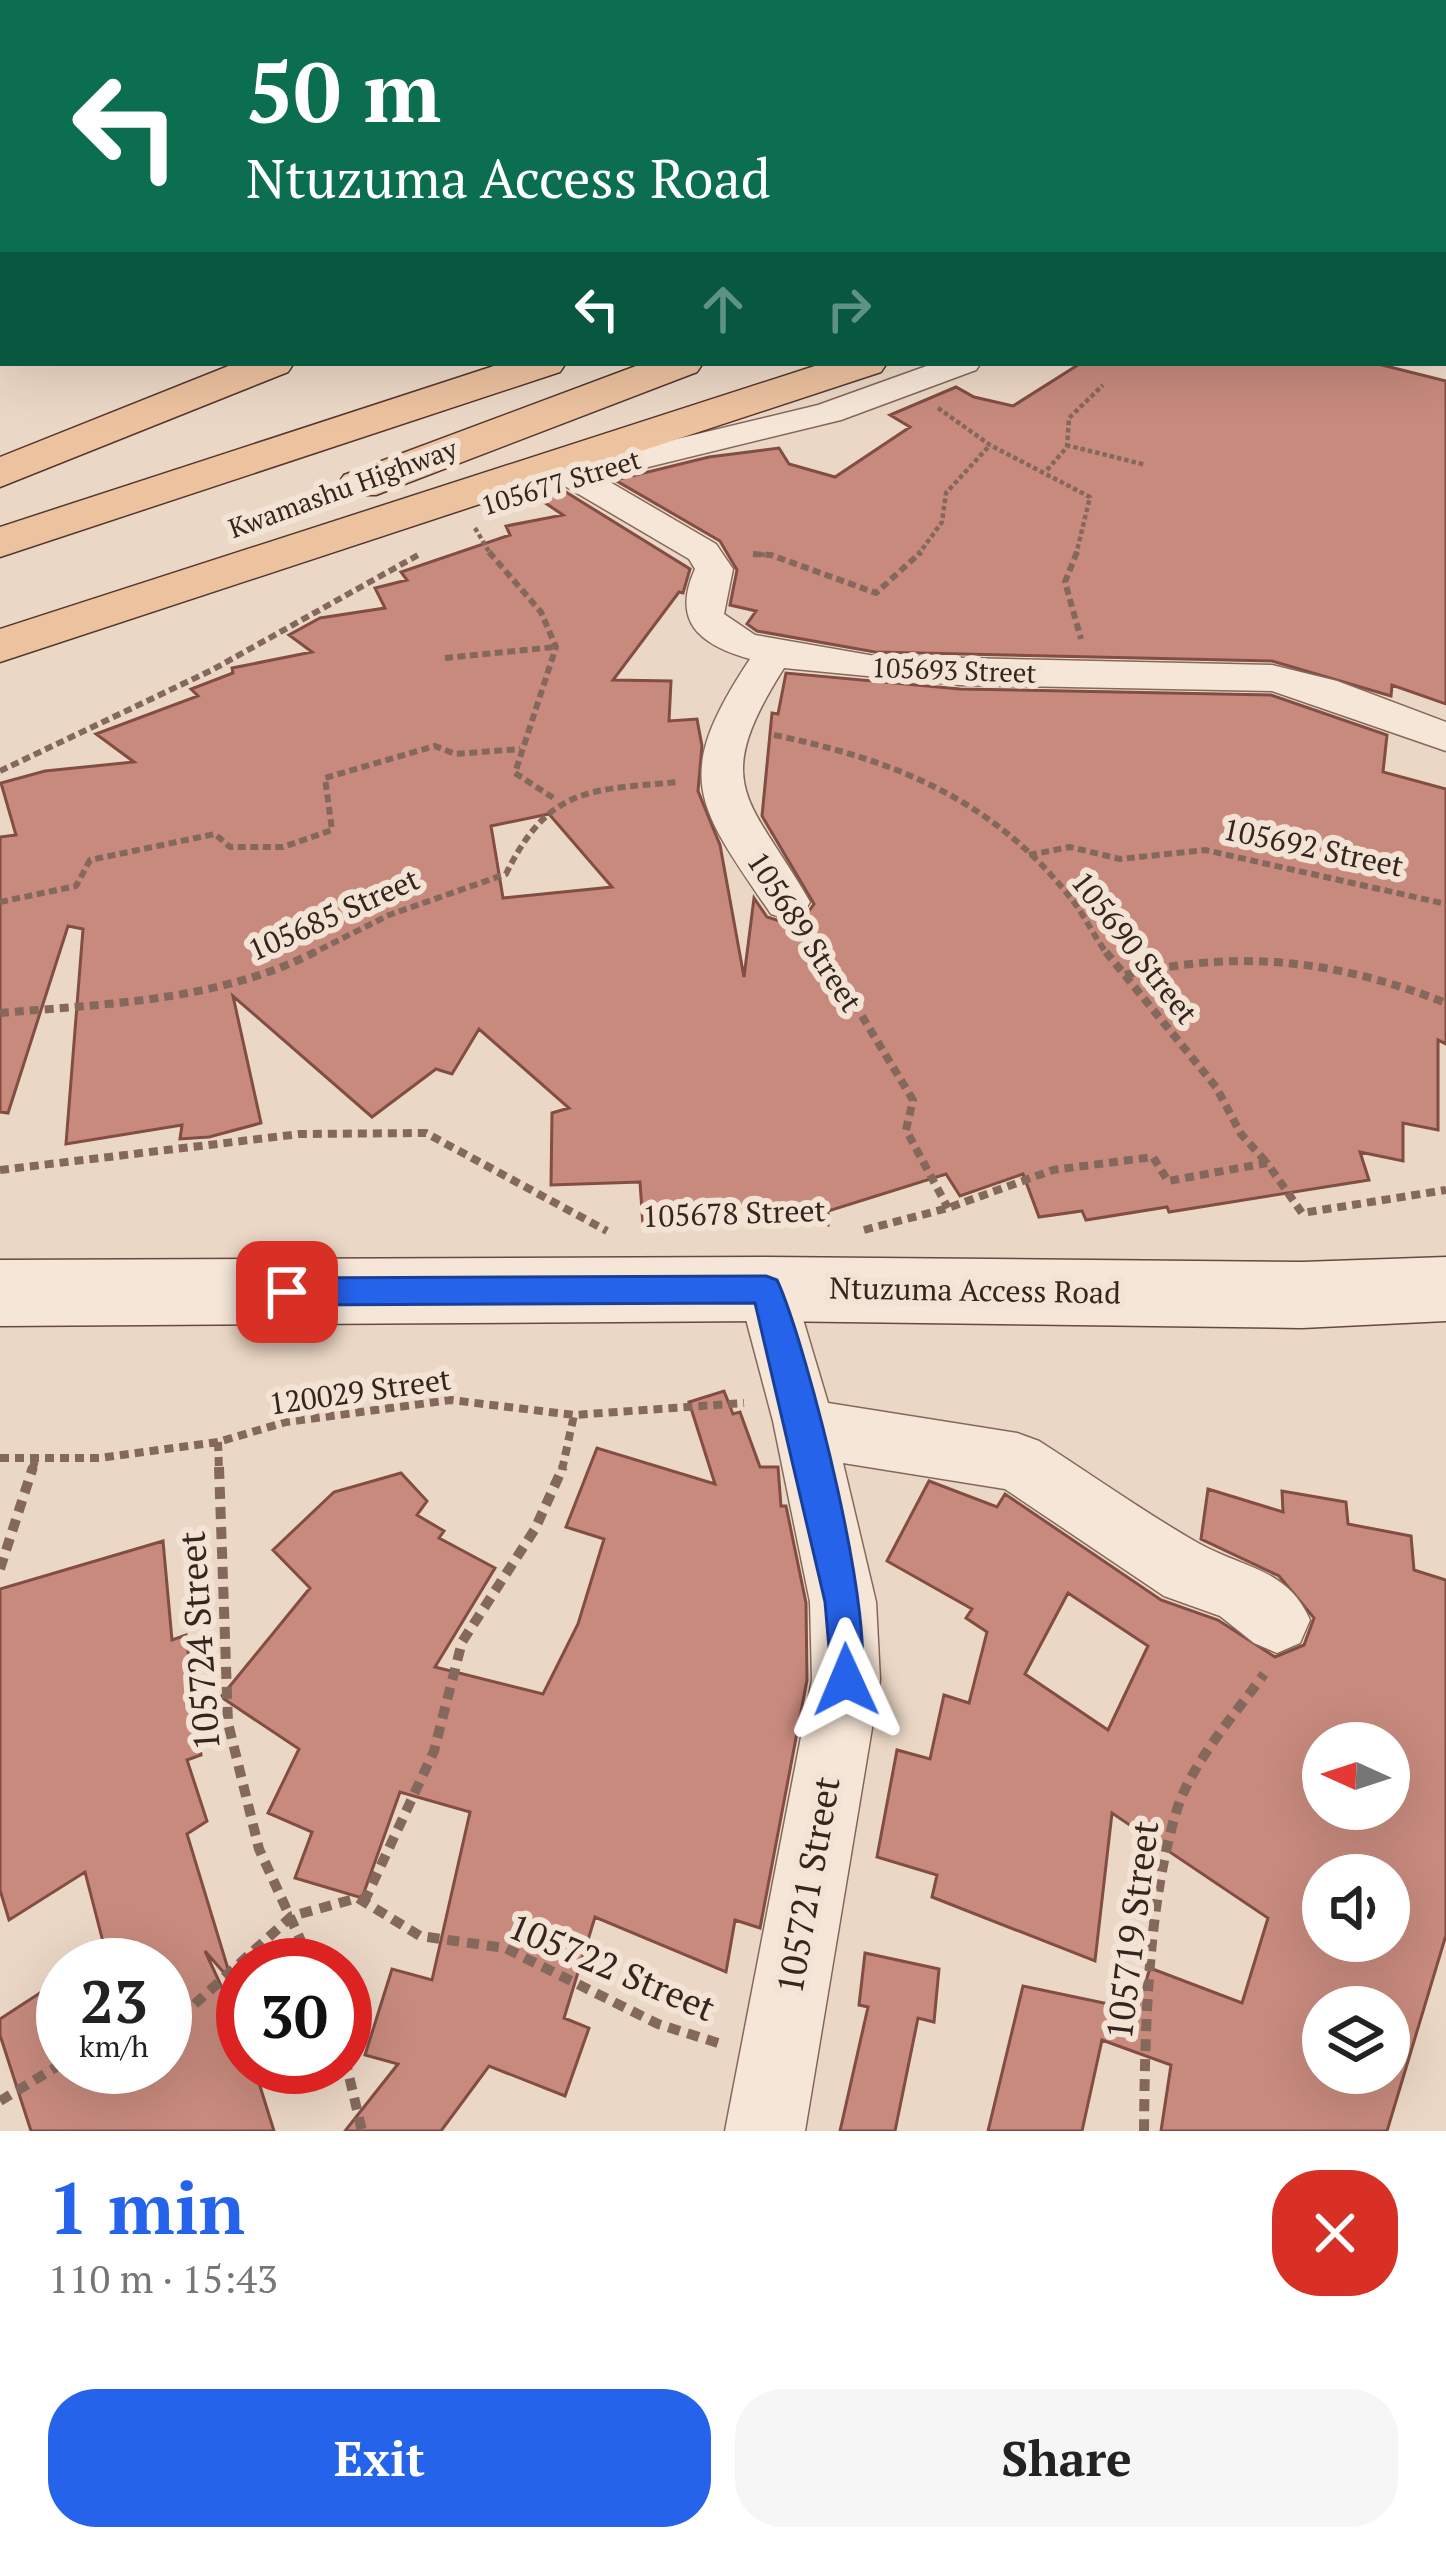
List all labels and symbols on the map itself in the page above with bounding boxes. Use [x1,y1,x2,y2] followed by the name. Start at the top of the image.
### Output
[223,430,462,546] street label: Kwamashu Highway
[477,441,645,523] street label: 105677 Street
[871,649,1037,691] street label: 105693 Street
[1219,808,1407,886] street label: 105692 Street
[738,844,872,1019] street label: 105689 Street
[242,859,425,970] street label: 105685 Street
[1063,863,1207,1032] street label: 105690 Street
[642,1190,826,1236] street label: 105678 Street
[236,1241,338,1343] pin
[829,1267,1121,1313] street label: Ntuzuma Access Road
[266,1358,453,1424] street label: 120029 Street
[167,1530,230,1752] street label: 105724 Street
[783,1617,909,1743] position arrow
[1302,1722,1410,1830] north arrow
[765,1773,850,1997] street label: 105721 Street
[1095,1818,1168,2042] street label: 105719 Street
[502,1902,723,2031] street label: 105722 Street
[216,1938,372,2094] speed limit sign: 30

